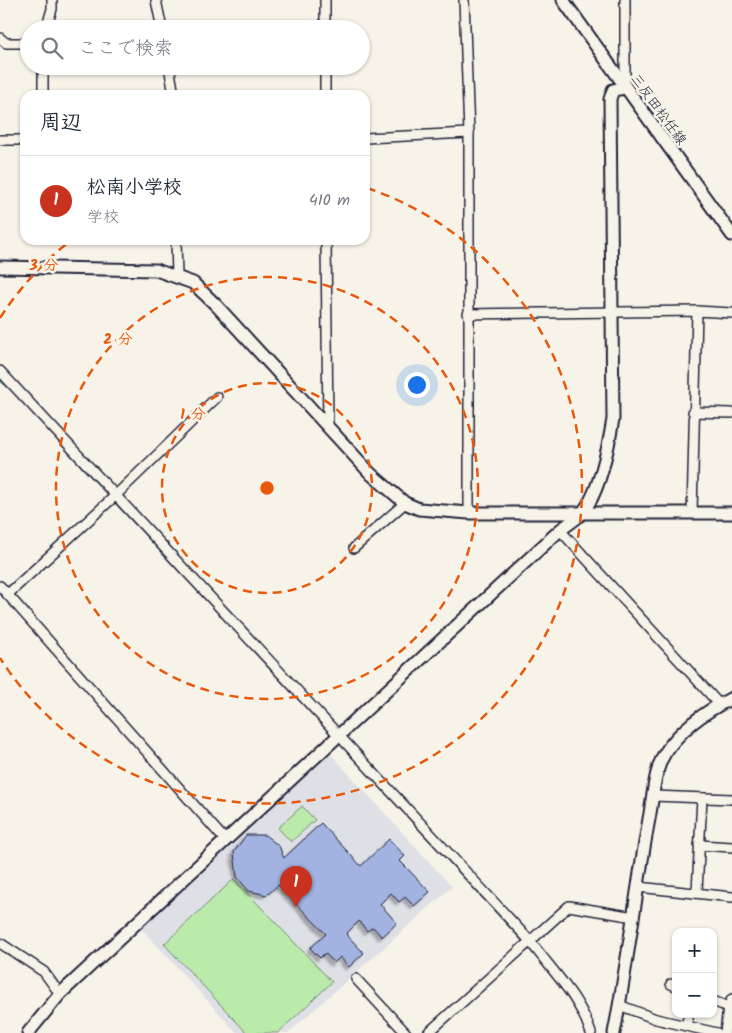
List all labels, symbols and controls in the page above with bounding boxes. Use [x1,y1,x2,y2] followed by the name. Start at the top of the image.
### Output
[20,20,370,75] search box
[38,34,66,62] icon: search
[78,34,173,64] text: ここで検索
[625,69,692,150] street label: 三反田松任線
[40,107,82,140] text: 周辺
[87,173,182,203] text: 松南小学校
[54,188,58,213] text: 1
[309,188,350,213] text: 410 m
[87,205,119,230] text: 学校
[29,254,58,278] text: 3 分
[103,328,133,352] text: 2 分
[404,372,430,398] your location
[180,403,206,427] text: 1 分
[258,479,276,497] centre of rings
[280,866,312,907] pin: 1
[672,928,717,1018] map controls
[672,928,717,973] button: +
[672,973,717,1018] button: −

